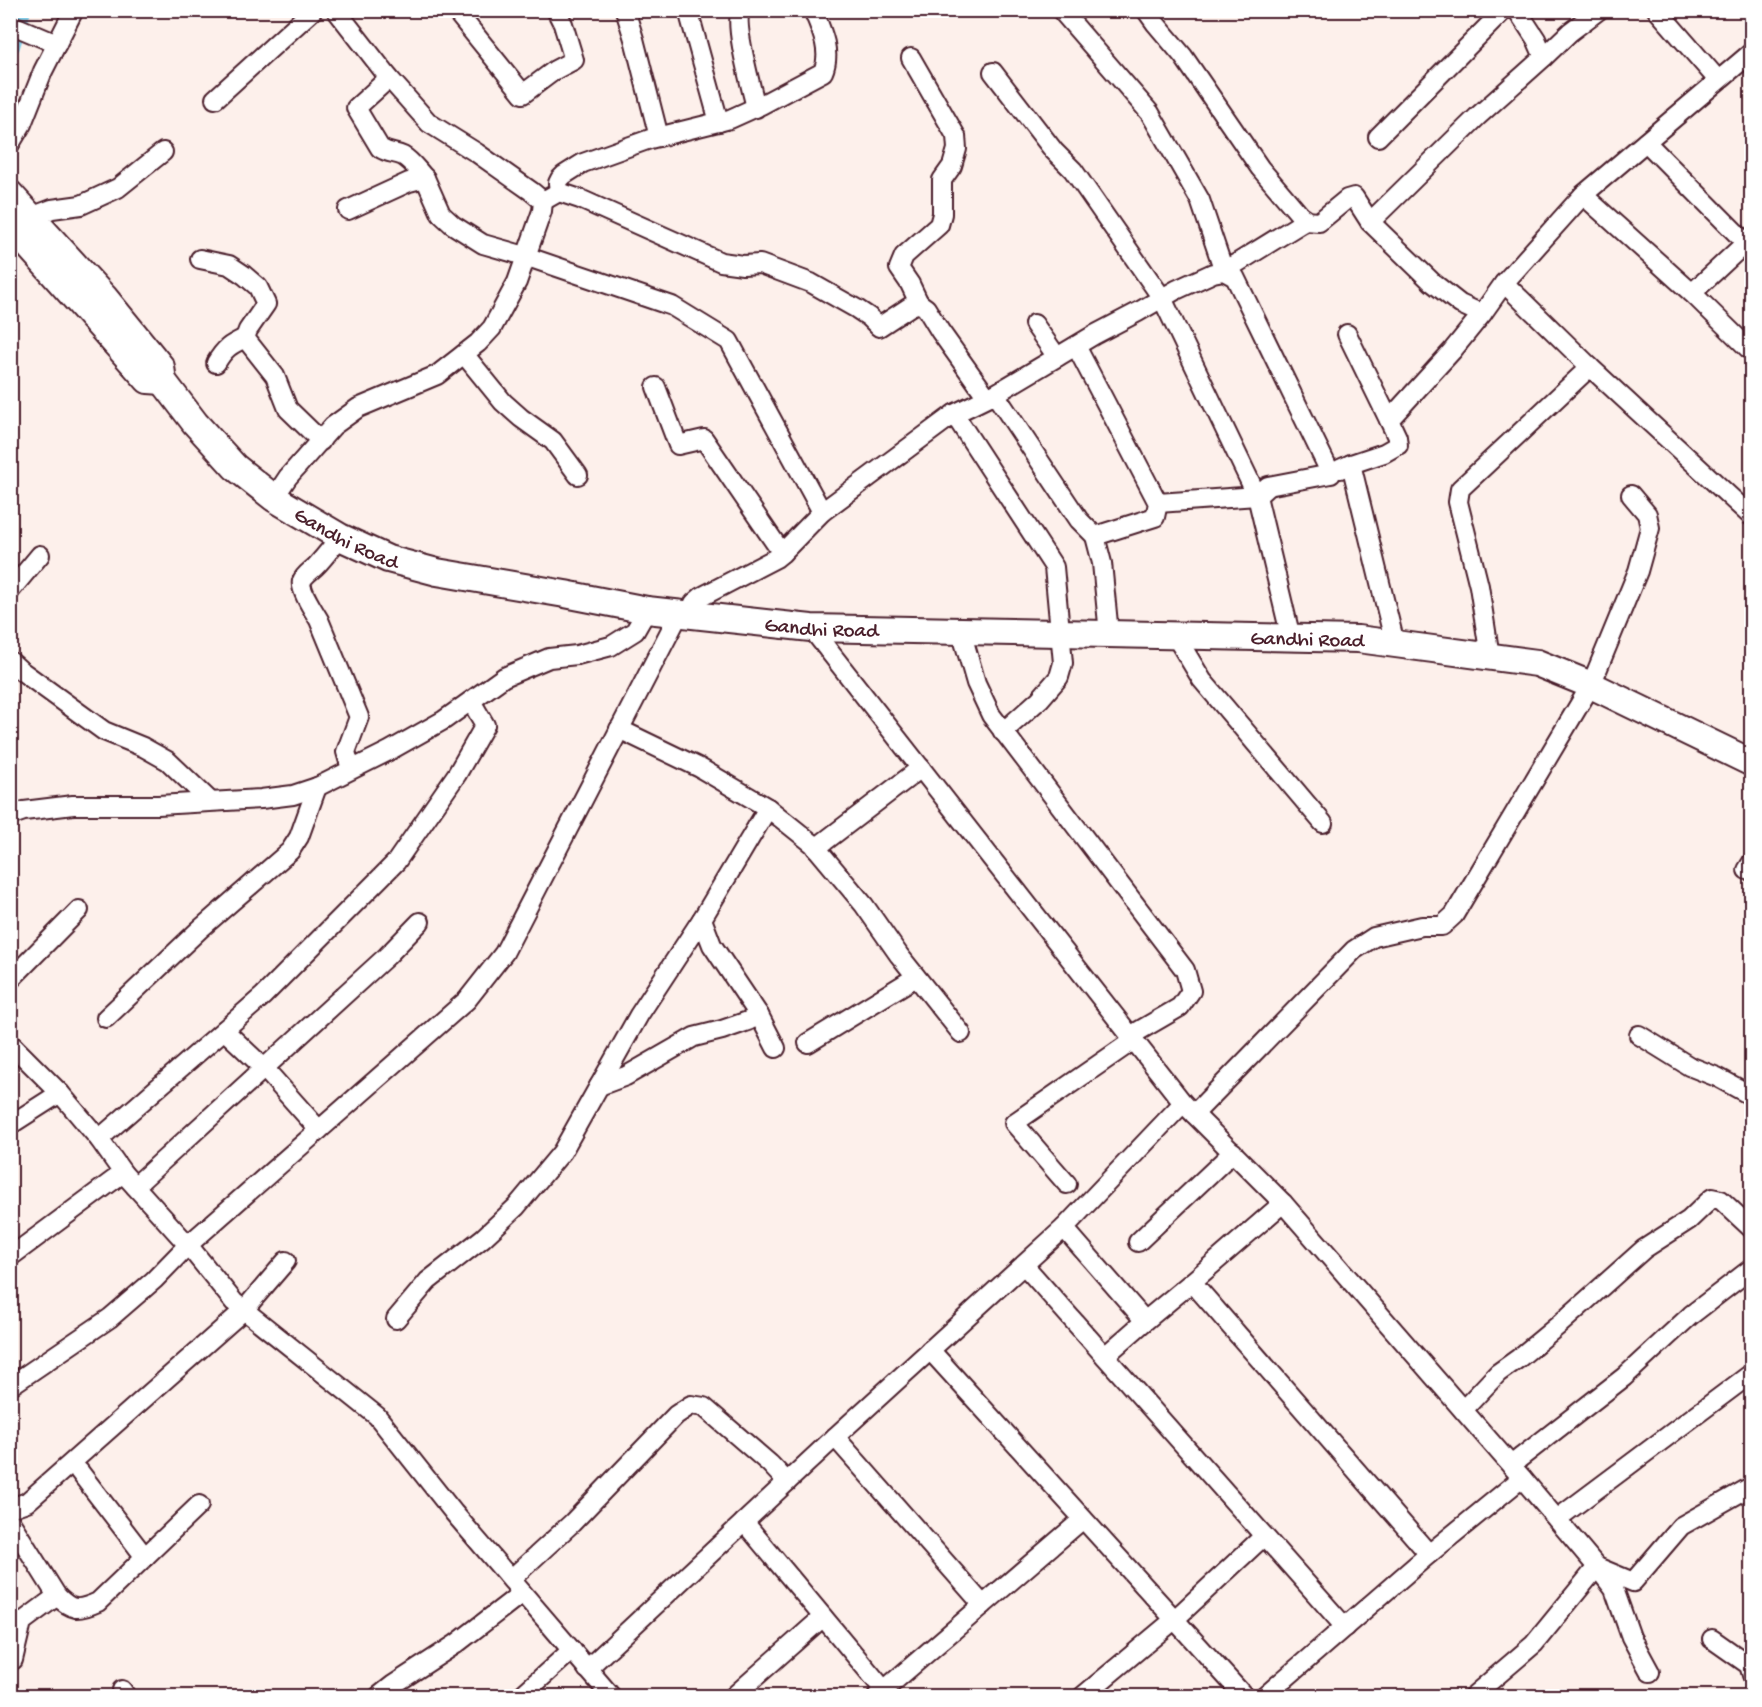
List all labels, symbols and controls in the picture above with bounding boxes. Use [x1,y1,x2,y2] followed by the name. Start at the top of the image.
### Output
[288,504,402,578] street label: Gandhi Road
[763,614,880,645] street label: Gandhi Road
[1250,628,1367,656] street label: Gandhi Road

